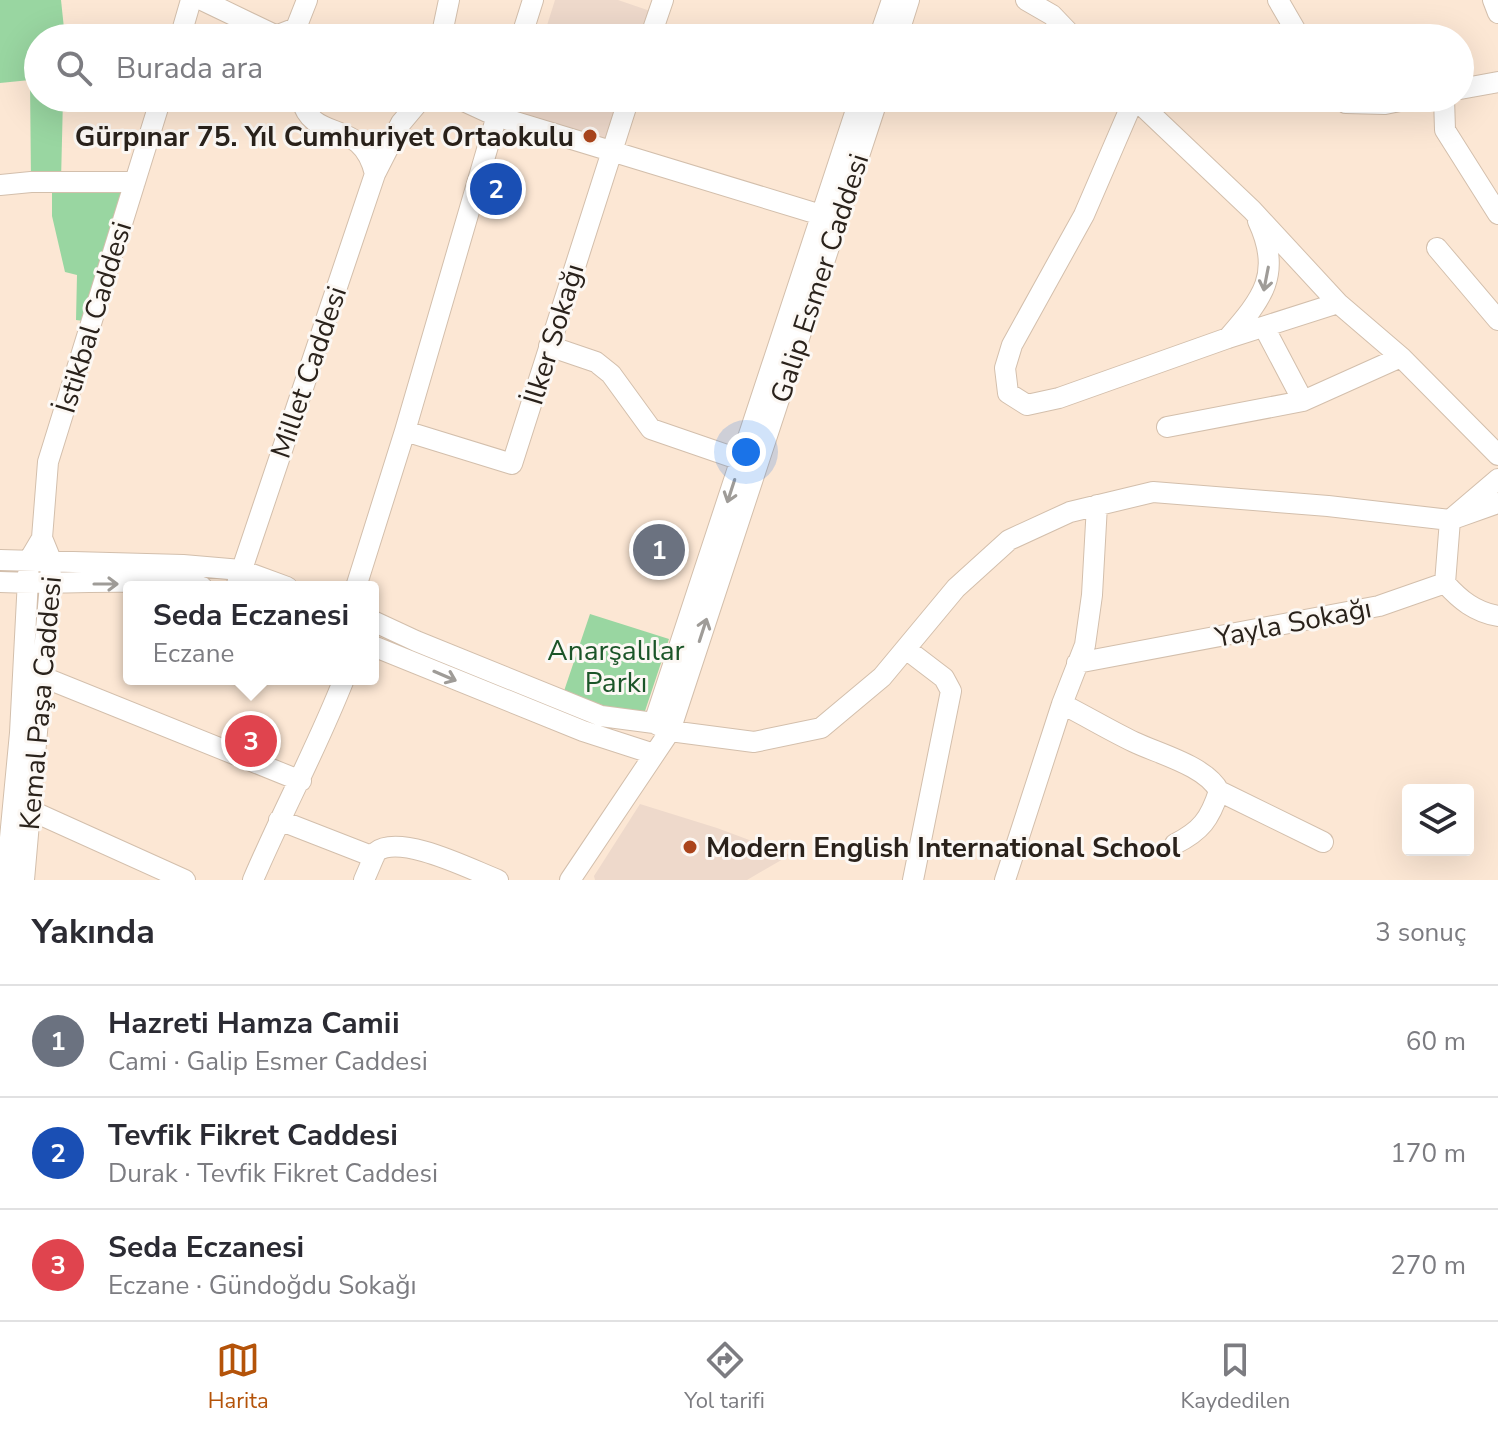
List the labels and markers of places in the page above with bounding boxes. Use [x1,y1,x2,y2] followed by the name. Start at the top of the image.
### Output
[75,118,574,156] place label: Gürpınar 75. Yıl Cumhuriyet Ortaokulu
[581,127,599,145] marker: Gürpınar 75. Yıl Cumhuriyet Ortaokulu
[470,159,522,219] pin: 2
[633,520,685,580] pin: 1
[225,711,277,771] pin: 3
[706,829,1180,867] place label: Modern English International School
[681,838,699,856] marker: Modern English International School

